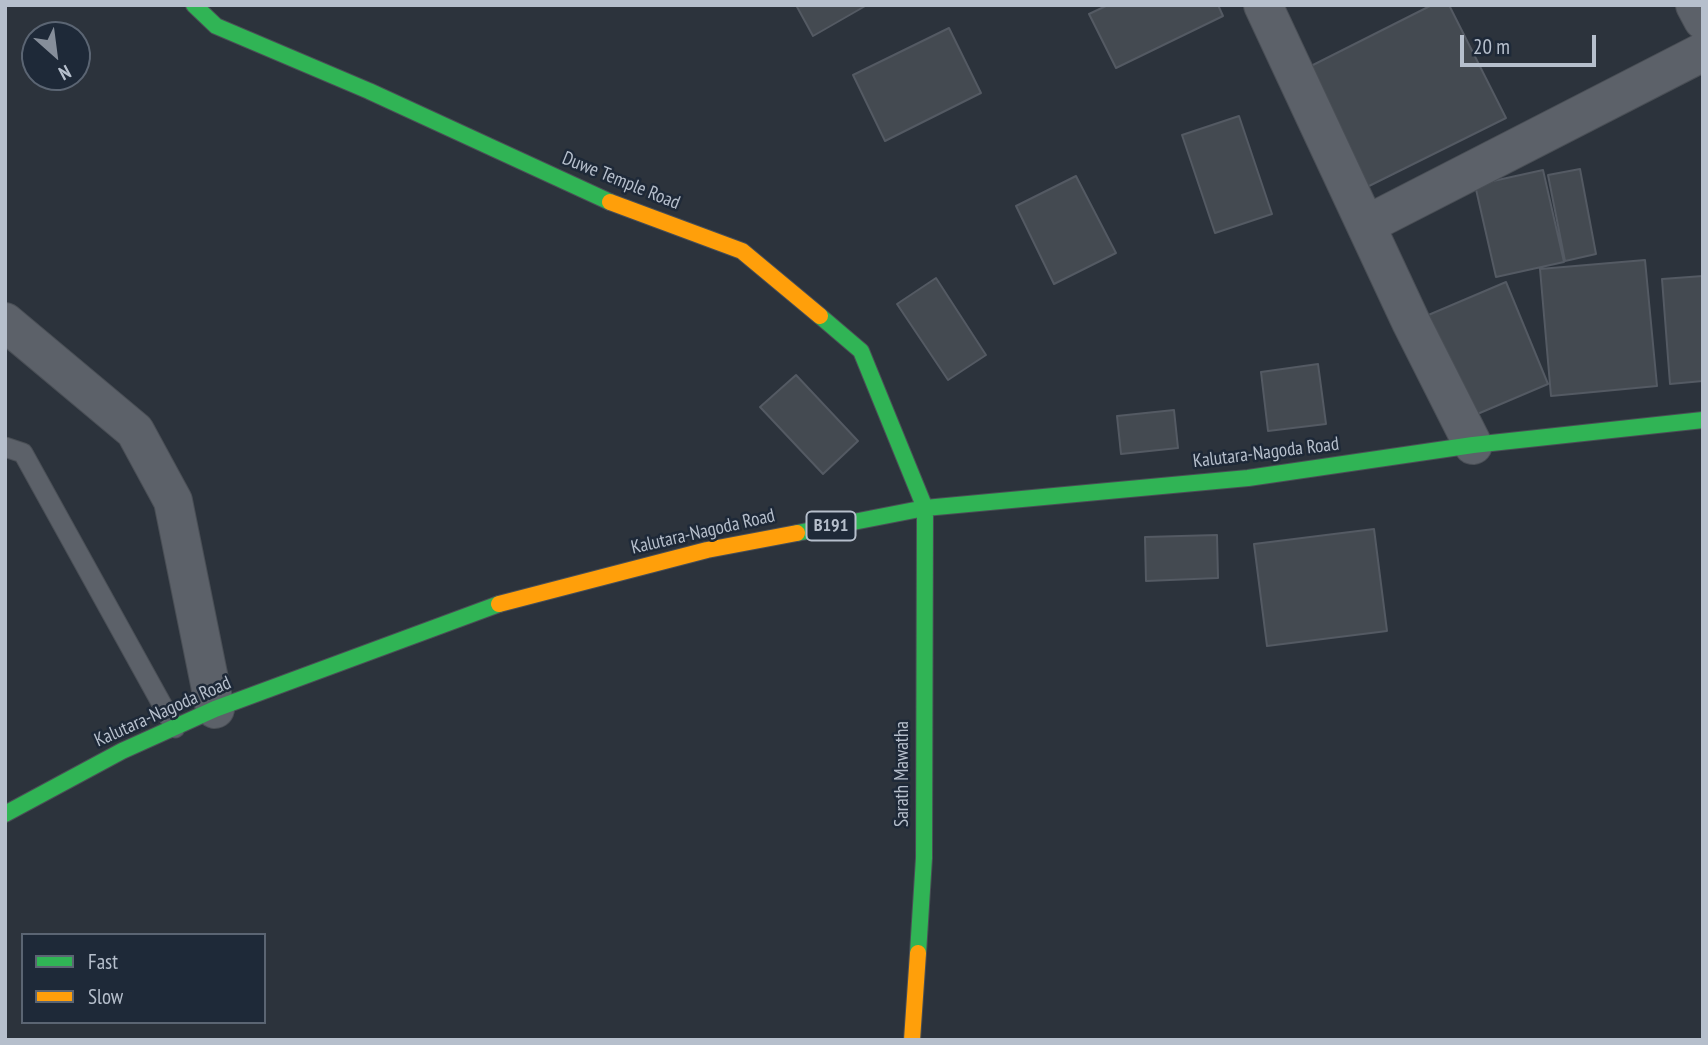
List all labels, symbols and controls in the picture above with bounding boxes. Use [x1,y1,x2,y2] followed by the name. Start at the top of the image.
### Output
[21,21,91,91] north arrow
[1463,21,1600,65] scale bar
[1473,33,1510,60] text: 20 m
[55,60,75,86] text: N
[559,147,683,215] street label: Duwe Temple Road
[1192,433,1340,473] street label: Kalutara-Nagoda Road
[629,504,777,560] street label: Kalutara-Nagoda Road
[806,512,856,540] road number: B191
[91,672,235,752] street label: Kalutara-Nagoda Road
[892,721,914,827] street label: Sarath Mawatha
[21,933,266,1024] legend
[88,948,118,975] text: Fast
[88,983,123,1010] text: Slow

